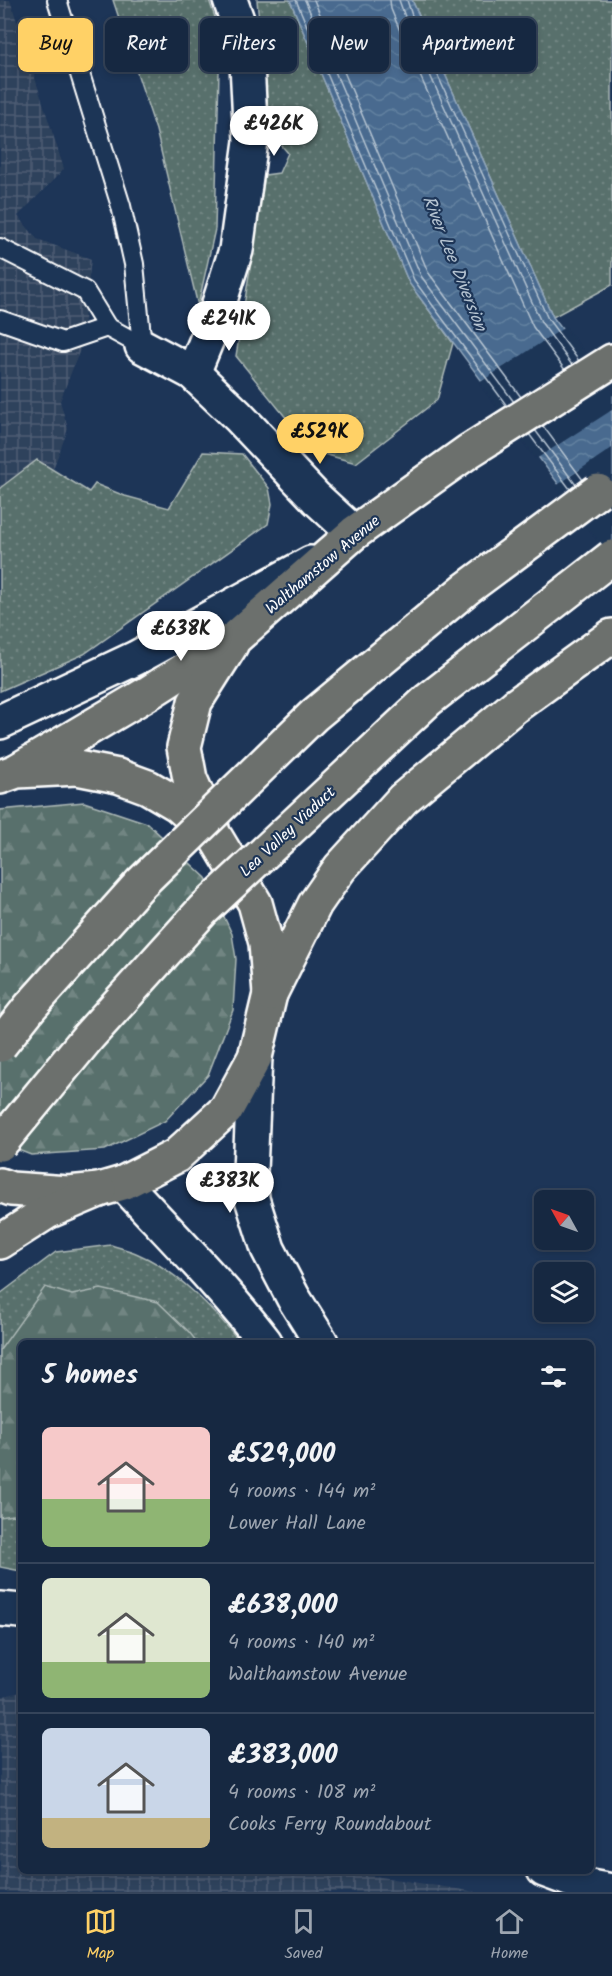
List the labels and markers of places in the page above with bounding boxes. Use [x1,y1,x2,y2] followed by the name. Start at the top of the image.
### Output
[232,106,316,157] pin: £426K
[187,301,271,352] pin: £241K
[278,414,362,465] pin: £529K
[139,611,223,662] pin: £638K
[188,1163,272,1214] pin: £383K

